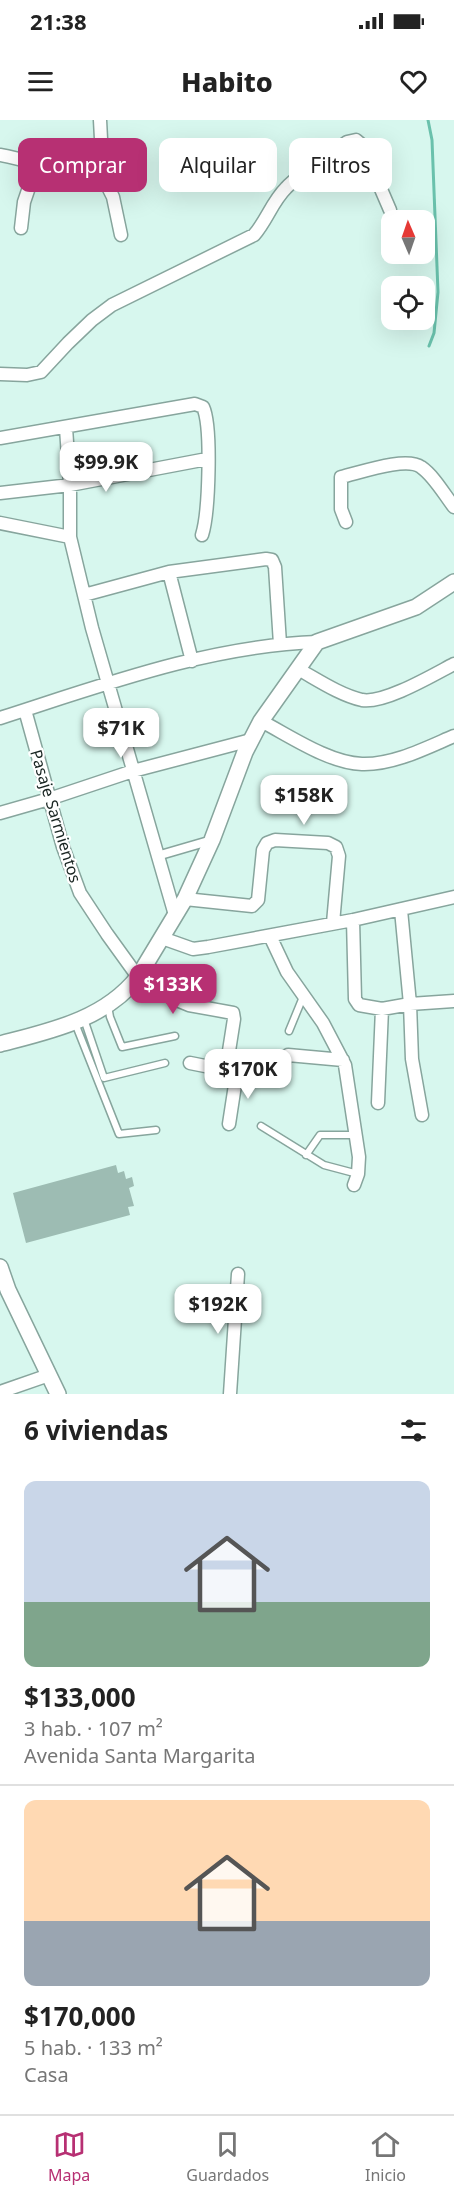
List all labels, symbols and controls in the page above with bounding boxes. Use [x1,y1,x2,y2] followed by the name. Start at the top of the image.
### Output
[30,6,87,36] text: 21:38
[181,63,273,100] text: Habito
[24,65,57,98] icon: menu
[397,65,430,98] icon: heart
[18,138,147,192] chip: Comprar
[159,138,277,192] chip: Alquilar
[289,138,392,192] chip: Filtros
[381,210,435,264] north arrow
[381,210,435,330] map controls
[381,276,435,330] button: locate
[57,442,155,493] pin: $99.9K
[74,448,138,475] text: $99.9K
[85,708,157,759] pin: $71K
[97,714,145,741] text: $71K
[25,747,87,885] street label: Pasaje Sarmientos
[262,775,346,826] pin: $158K
[274,781,334,808] text: $158K
[131,964,215,1015] pin: $133K
[143,970,203,997] text: $133K
[206,1049,290,1100] pin: $170K
[218,1055,278,1082] text: $170K
[176,1284,260,1335] pin: $192K
[188,1290,248,1317] text: $192K
[24,1412,168,1448] text: 6 viviendas
[397,1414,430,1447] icon: filters
[173,1520,281,1628] icon: home
[24,1679,136,1715] text: $133,000
[24,1715,163,1742] text: 3 hab. · 107 m²
[24,1742,255,1769] text: Avenida Santa Margarita
[173,1839,281,1947] icon: home
[24,1998,136,2034] text: $170,000
[24,2034,163,2061] text: 5 hab. · 133 m²
[24,2061,69,2088] text: Casa
[48,2128,90,2186] tab: Mapa
[186,2128,269,2186] tab: Guardados
[365,2128,406,2186] tab: Inicio

